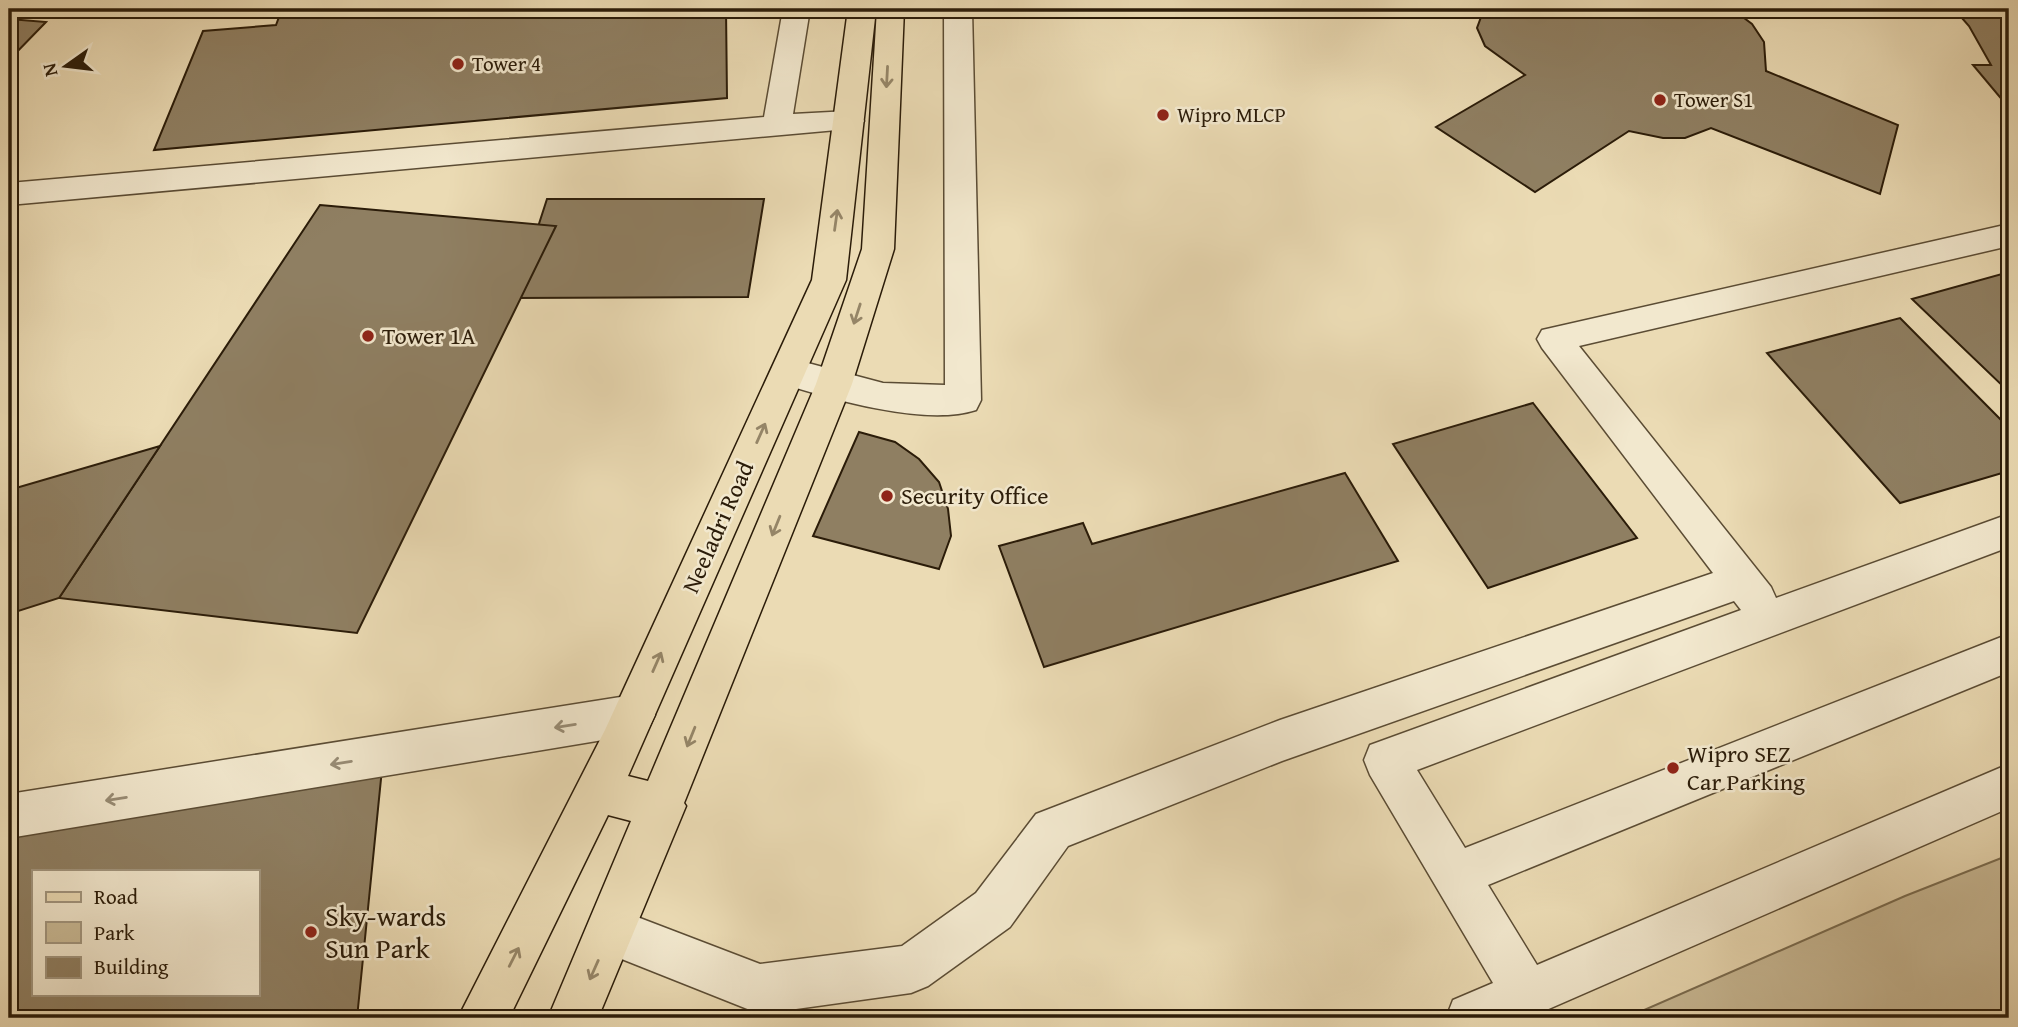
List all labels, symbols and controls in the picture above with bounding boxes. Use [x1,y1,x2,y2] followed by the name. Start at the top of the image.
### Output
[32,32,102,102] north arrow
[472,48,541,79] place label: Tower 4
[450,56,466,72] marker: Tower 4
[34,60,65,80] text: N
[881,65,894,88] one-way arrow
[1674,84,1753,115] place label: Tower S1
[1652,92,1668,108] marker: Tower S1
[1177,99,1286,130] place label: Wipro MLCP
[1155,107,1171,123] marker: Wipro MLCP
[830,209,843,232] one-way arrow
[850,303,863,325] one-way arrow
[382,318,476,353] place label: Tower 1A
[360,328,376,344] marker: Tower 1A
[755,423,768,444] one-way arrow
[673,455,762,598] street label: Neeladri Road
[901,478,1049,513] place label: Security Office
[879,488,895,504] marker: Security Office
[769,515,782,537] one-way arrow
[651,652,664,673] one-way arrow
[554,720,577,733] one-way arrow
[683,726,696,748] one-way arrow
[1687,736,1805,799] place label: Wipro SEZ Car Parking
[330,756,352,769] one-way arrow
[1665,760,1681,776] marker: Wipro SEZ Car Parking
[105,793,128,806] one-way arrow
[32,870,259,996] legend
[94,881,139,912] text: Road
[325,895,446,968] place label: Sky-wards Sun Park
[94,917,135,948] text: Park
[303,924,319,940] marker: Sky-wards Sun Park
[507,948,521,968] one-way arrow
[94,951,169,982] text: Building
[587,959,600,980] one-way arrow

